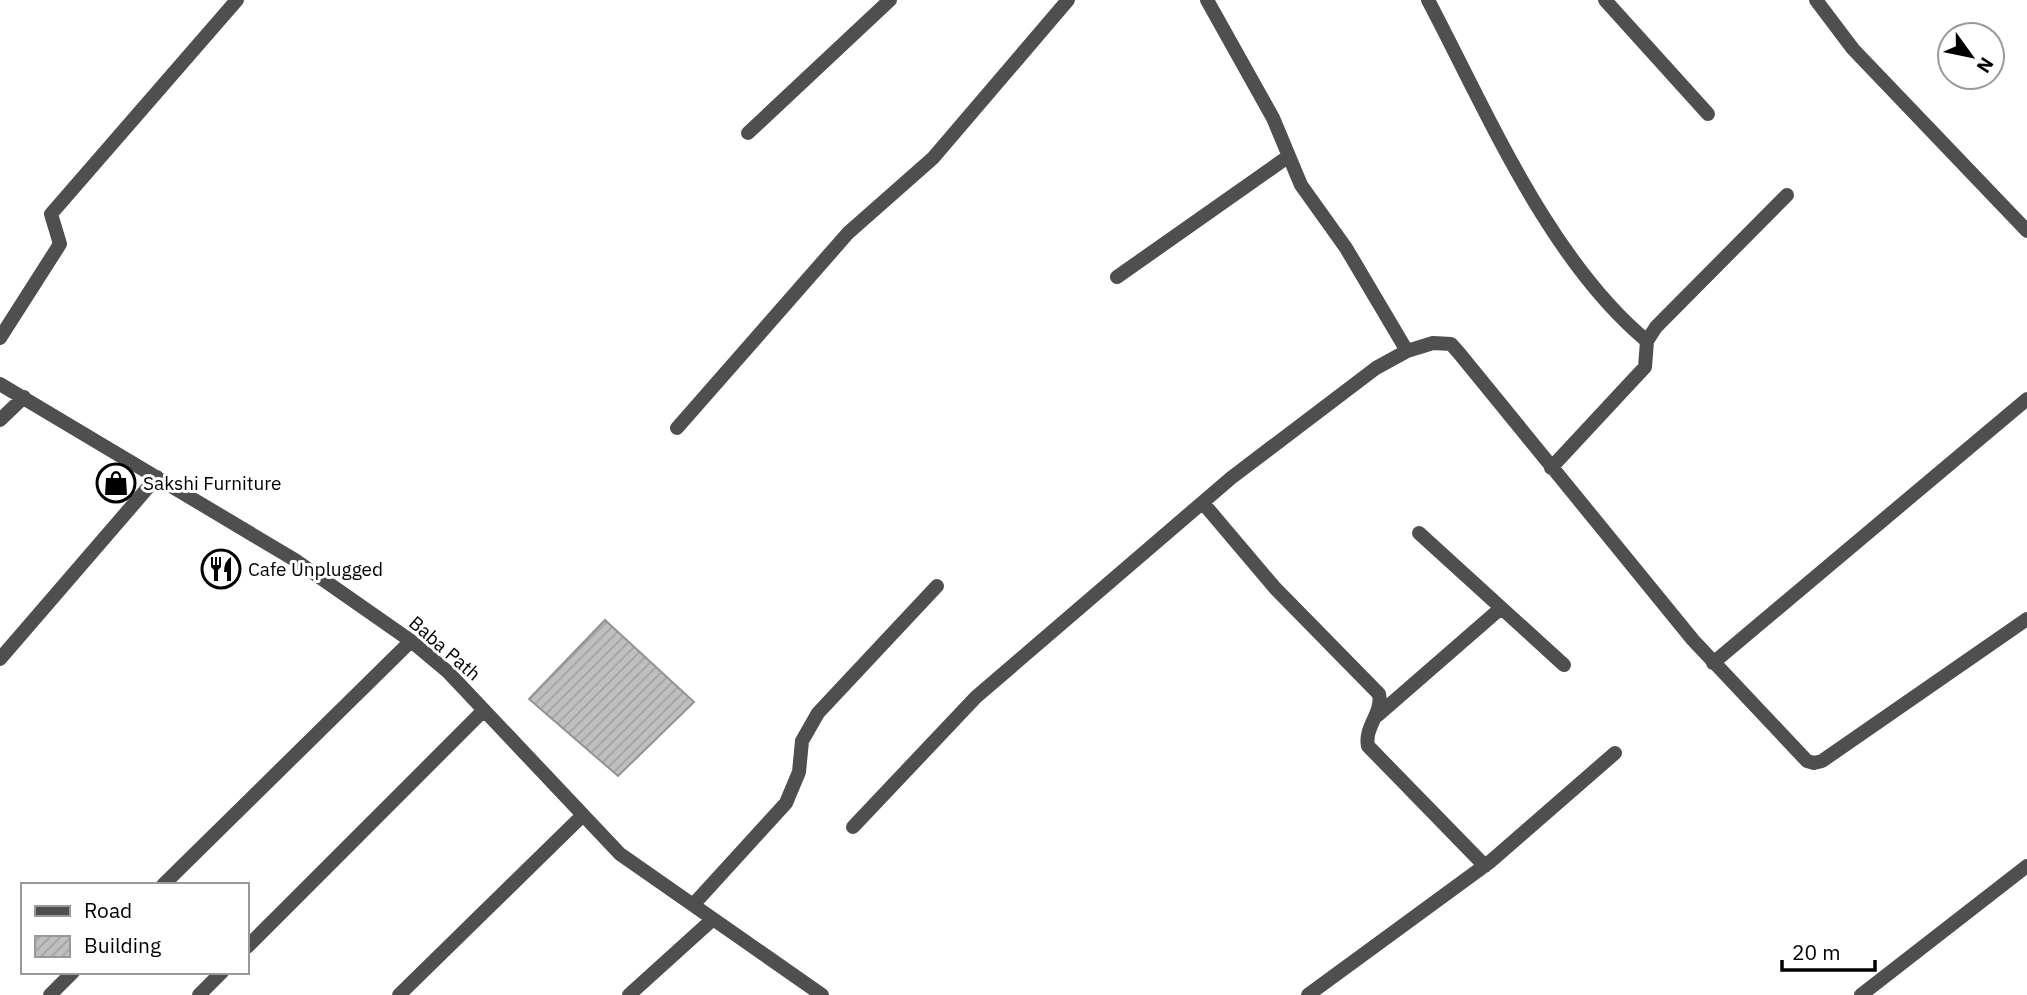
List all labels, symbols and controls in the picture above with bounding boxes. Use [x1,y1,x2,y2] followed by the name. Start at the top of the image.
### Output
[1936,21,2006,91] north arrow
[1971,53,1999,78] text: N
[95,462,137,504] shop icon: Sakshi Furniture
[143,471,282,495] place label: Sakshi Furniture
[200,548,242,590] restaurant icon: Cafe Unplugged
[248,557,383,581] place label: Cafe Unplugged
[404,610,486,686] street label: Baba Path
[21,883,248,974] legend
[84,896,132,924] text: Road
[1782,928,1875,972] scale bar
[84,931,161,959] text: Building
[1792,938,1841,966] text: 20 m

